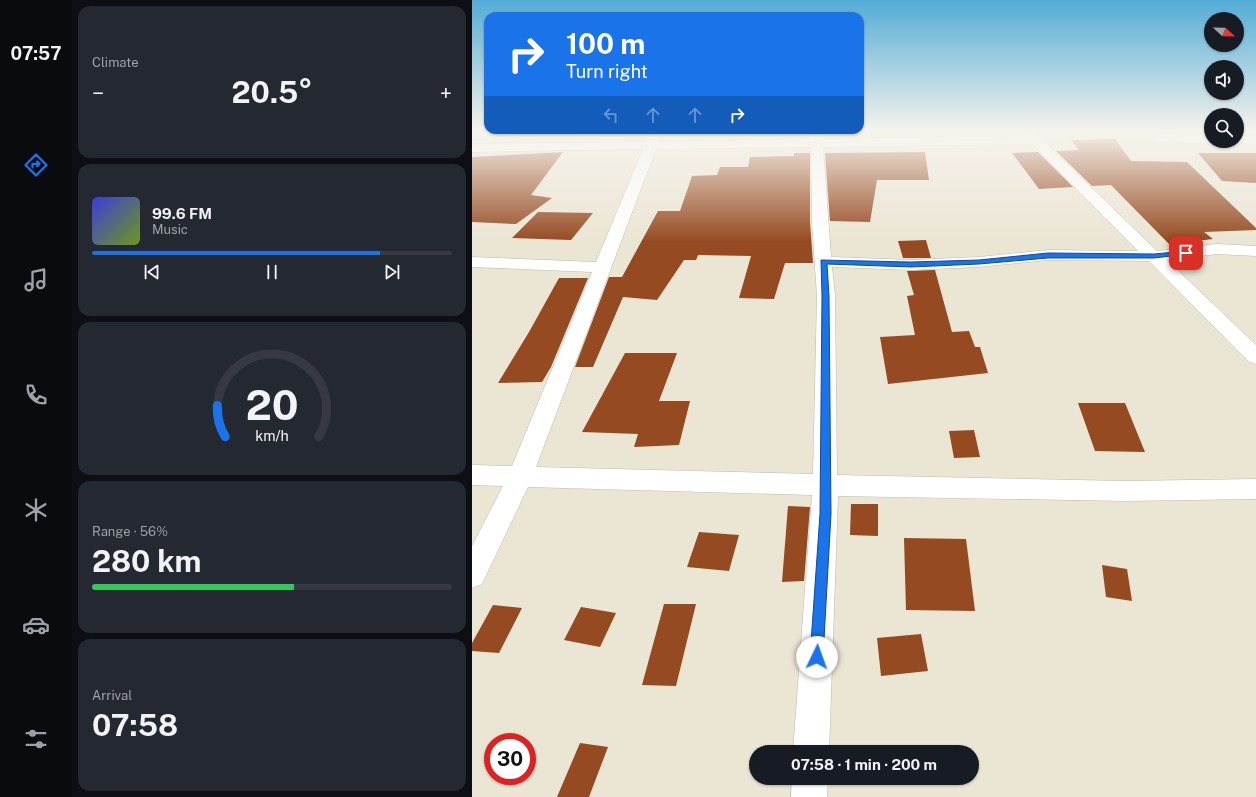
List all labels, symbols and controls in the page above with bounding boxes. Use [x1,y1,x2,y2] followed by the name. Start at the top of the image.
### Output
[1204,12,1244,52] north arrow
[1204,12,1244,148] map controls
[566,27,645,60] text: 100 m
[500,28,552,80] icon: right
[11,43,61,64] text: 07:57
[92,55,139,70] text: Climate
[1204,60,1244,100] button: sound
[566,61,648,82] text: Turn right
[232,74,312,110] text: 20.5°
[92,80,104,106] text: −
[440,80,452,106] text: +
[600,104,622,126] icon: left
[642,104,664,126] icon: ahead
[684,104,706,126] icon: ahead
[726,104,748,126] icon: right
[1204,108,1244,148] button: search
[22,151,50,179] icon: directions
[152,205,212,222] text: 99.6 FM
[152,222,188,237] text: Music
[1169,236,1203,270] pin
[1175,242,1197,264] icon: arrive
[141,261,163,283] icon: previous
[261,261,283,283] icon: pause
[381,261,403,283] icon: next
[22,266,50,294] icon: music
[245,379,299,428] text: 20
[22,381,50,409] icon: phone
[255,426,289,443] text: km/h
[22,496,50,524] icon: climate
[92,524,168,539] text: Range · 56%
[92,543,201,579] text: 280 km
[22,611,50,639] icon: car
[796,636,838,678] position arrow
[92,688,132,703] text: Arrival
[92,707,178,743] text: 07:58
[22,725,50,753] icon: filters
[484,733,536,785] speed limit sign: 30
[791,756,937,773] text: 07:58 · 1 min · 200 m

